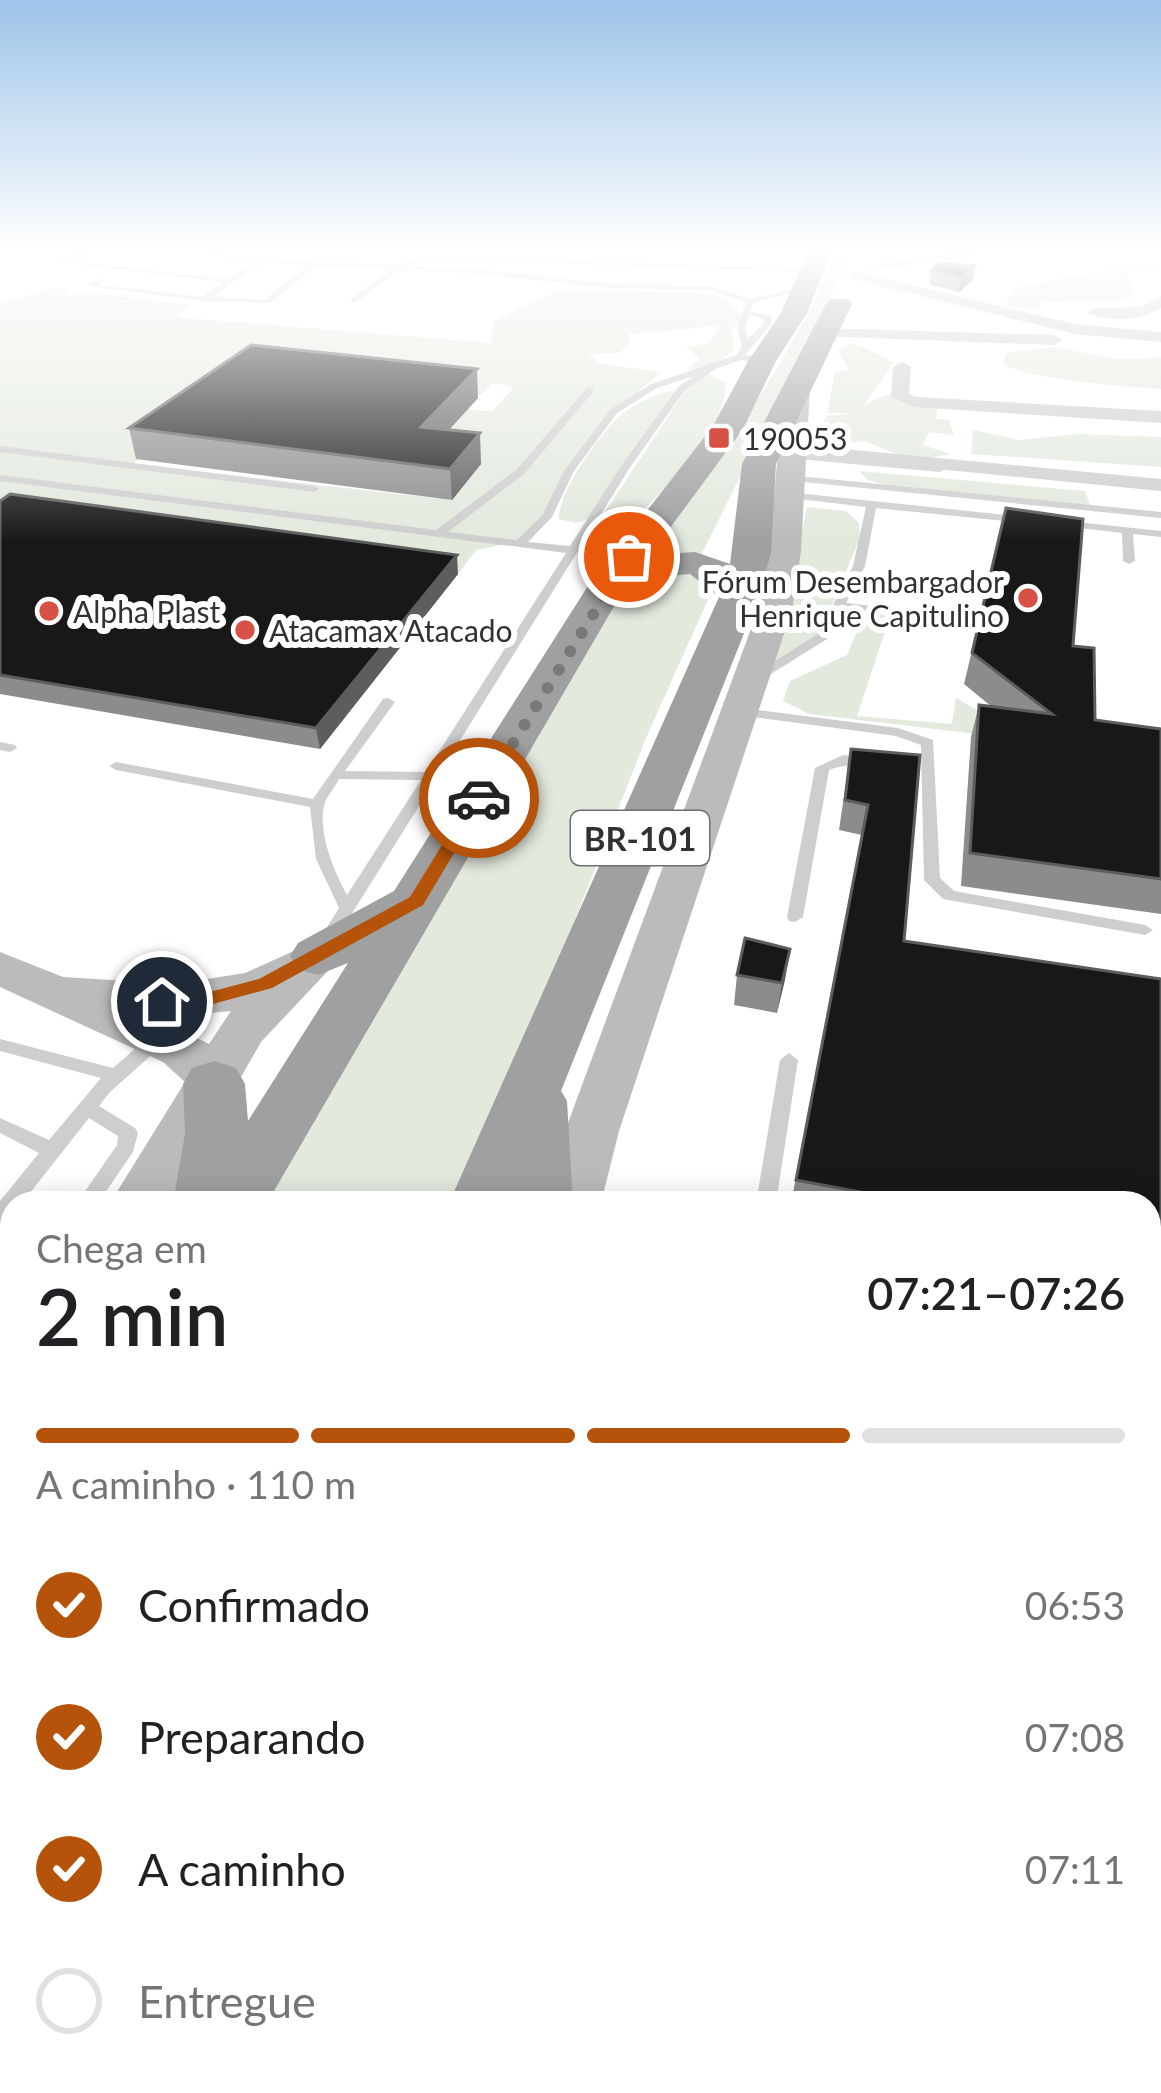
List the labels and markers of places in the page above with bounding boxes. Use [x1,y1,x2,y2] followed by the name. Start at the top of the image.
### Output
[743,420,847,456] place label: 190053
[706,425,732,451] marker: 190053
[578,506,680,608] pin
[702,563,1004,633] place label: Fórum Desembargador Henrique Capitulino
[1015,585,1041,611] marker: Fórum Desembargador Henrique Capitulino
[73,593,220,629] place label: Alpha Plast
[36,598,62,624] marker: Alpha Plast
[269,612,513,648] place label: Atacamax Atacado
[232,617,258,643] marker: Atacamax Atacado
[111,951,213,1053] pin

